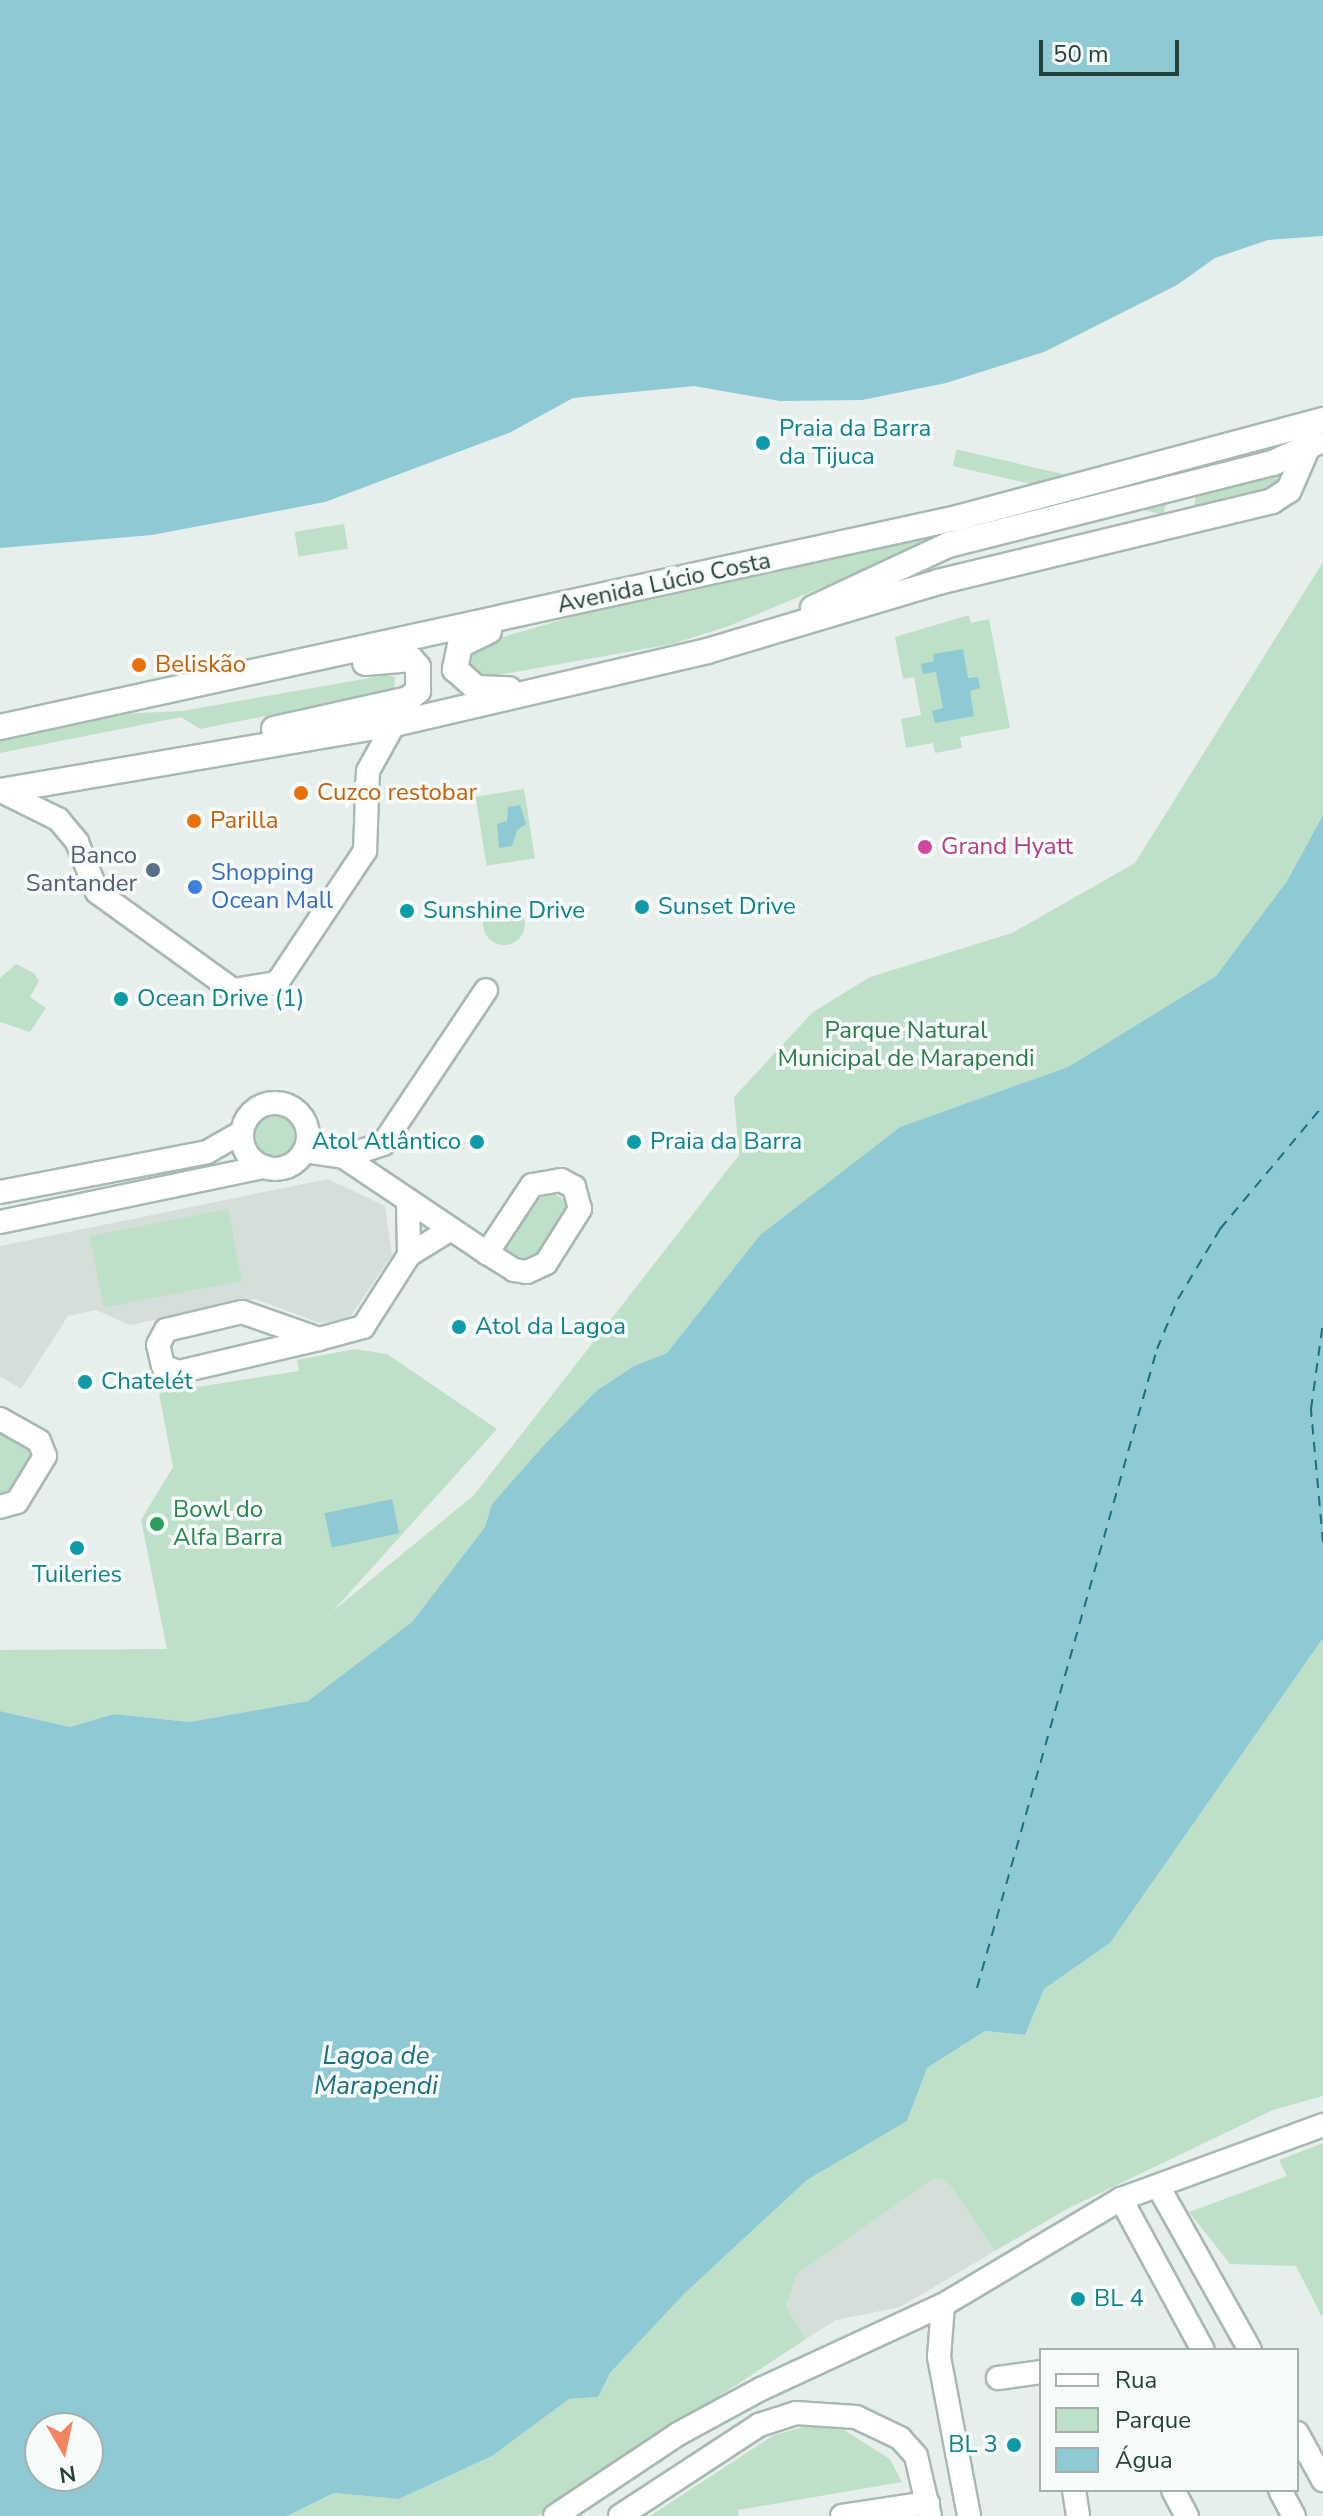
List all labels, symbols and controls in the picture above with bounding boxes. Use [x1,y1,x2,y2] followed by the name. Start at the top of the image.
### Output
[1043,24,1183,74] scale bar
[1053,38,1109,70] text: 50 m
[779,415,931,471] place label: Praia da Barra da Tijuca
[754,434,772,452] marker: Praia da Barra da Tijuca
[555,546,773,620] street label: Avenida Lúcio Costa
[155,651,246,679] place label: Beliskão
[130,656,148,674] marker: Beliskão
[317,779,477,807] place label: Cuzco restobar
[292,784,310,802] marker: Cuzco restobar
[210,807,278,835] place label: Parilla
[185,812,203,830] marker: Parilla
[941,833,1073,861] place label: Grand Hyatt
[916,838,934,856] marker: Grand Hyatt
[26,842,137,898] place label: Banco Santander
[211,859,333,915] place label: Shopping Ocean Mall
[144,861,162,879] marker: Banco Santander
[186,878,204,896] marker: Shopping Ocean Mall
[658,893,796,921] place label: Sunset Drive
[423,897,585,925] place label: Sunshine Drive
[633,898,651,916] marker: Sunset Drive
[398,902,416,920] marker: Sunshine Drive
[137,985,304,1013] place label: Ocean Drive (1)
[112,990,130,1008] marker: Ocean Drive (1)
[777,1017,1035,1073] park label: Parque Natural Municipal de Marapendi
[312,1128,461,1156] place label: Atol Atlântico
[650,1128,802,1156] place label: Praia da Barra
[468,1133,486,1151] marker: Atol Atlântico
[625,1133,643,1151] marker: Praia da Barra
[475,1313,626,1341] place label: Atol da Lagoa
[450,1318,468,1336] marker: Atol da Lagoa
[101,1368,193,1396] place label: Chatelét
[76,1373,94,1391] marker: Chatelét
[173,1496,283,1552] place label: Bowl do Alfa Barra
[148,1515,166,1533] marker: Bowl do Alfa Barra
[68,1539,86,1557] marker: Tuileries
[32,1561,122,1589] place label: Tuileries
[314,2040,438,2102] water label: Lagoa de Marapendi
[1094,2285,1144,2313] place label: BL 4
[1069,2290,1087,2308] marker: BL 4
[1039,2348,1299,2492] legend
[1115,2364,1157,2396] text: Rua
[1115,2404,1191,2436] text: Parque
[24,2412,104,2492] north arrow
[948,2431,998,2459] place label: BL 3
[1005,2436,1023,2454] marker: BL 3
[1115,2444,1173,2476] text: Água
[57,2458,78,2490] text: N

